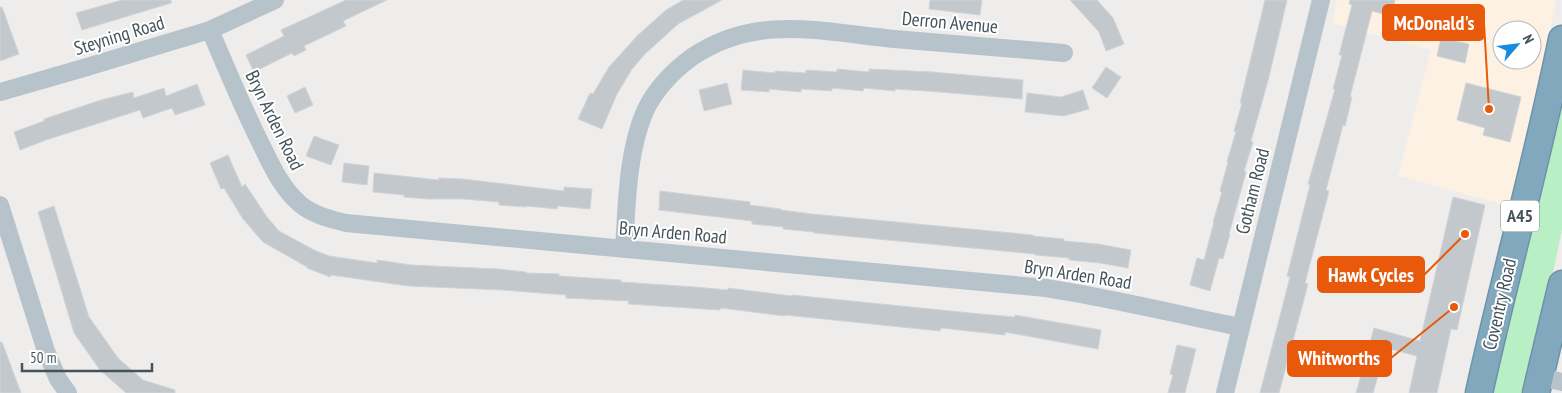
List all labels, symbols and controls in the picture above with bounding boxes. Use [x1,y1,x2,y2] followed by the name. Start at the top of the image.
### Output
[1383,5,1484,40] callout: McDonald's
[901,6,999,38] street label: Derron Avenue
[71,10,167,60] street label: Steyning Road
[1394,10,1474,36] text: McDonald's
[1492,20,1542,70] north arrow
[1519,31,1538,46] text: N
[240,66,310,174] street label: Bryn Arden Road
[1230,146,1274,236] street label: Gotham Road
[1501,200,1539,232] road number: A45
[618,215,728,249] street label: Bryn Arden Road
[1023,254,1133,294] street label: Bryn Arden Road
[1477,256,1521,352] street label: Coventry Road
[1318,257,1424,292] callout: Hawk Cycles
[1328,262,1414,288] text: Hawk Cycles
[22,340,152,372] scale bar
[1288,341,1391,376] callout: Whitworths
[1297,345,1380,371] text: Whitworths
[30,348,56,367] text: 50 m

